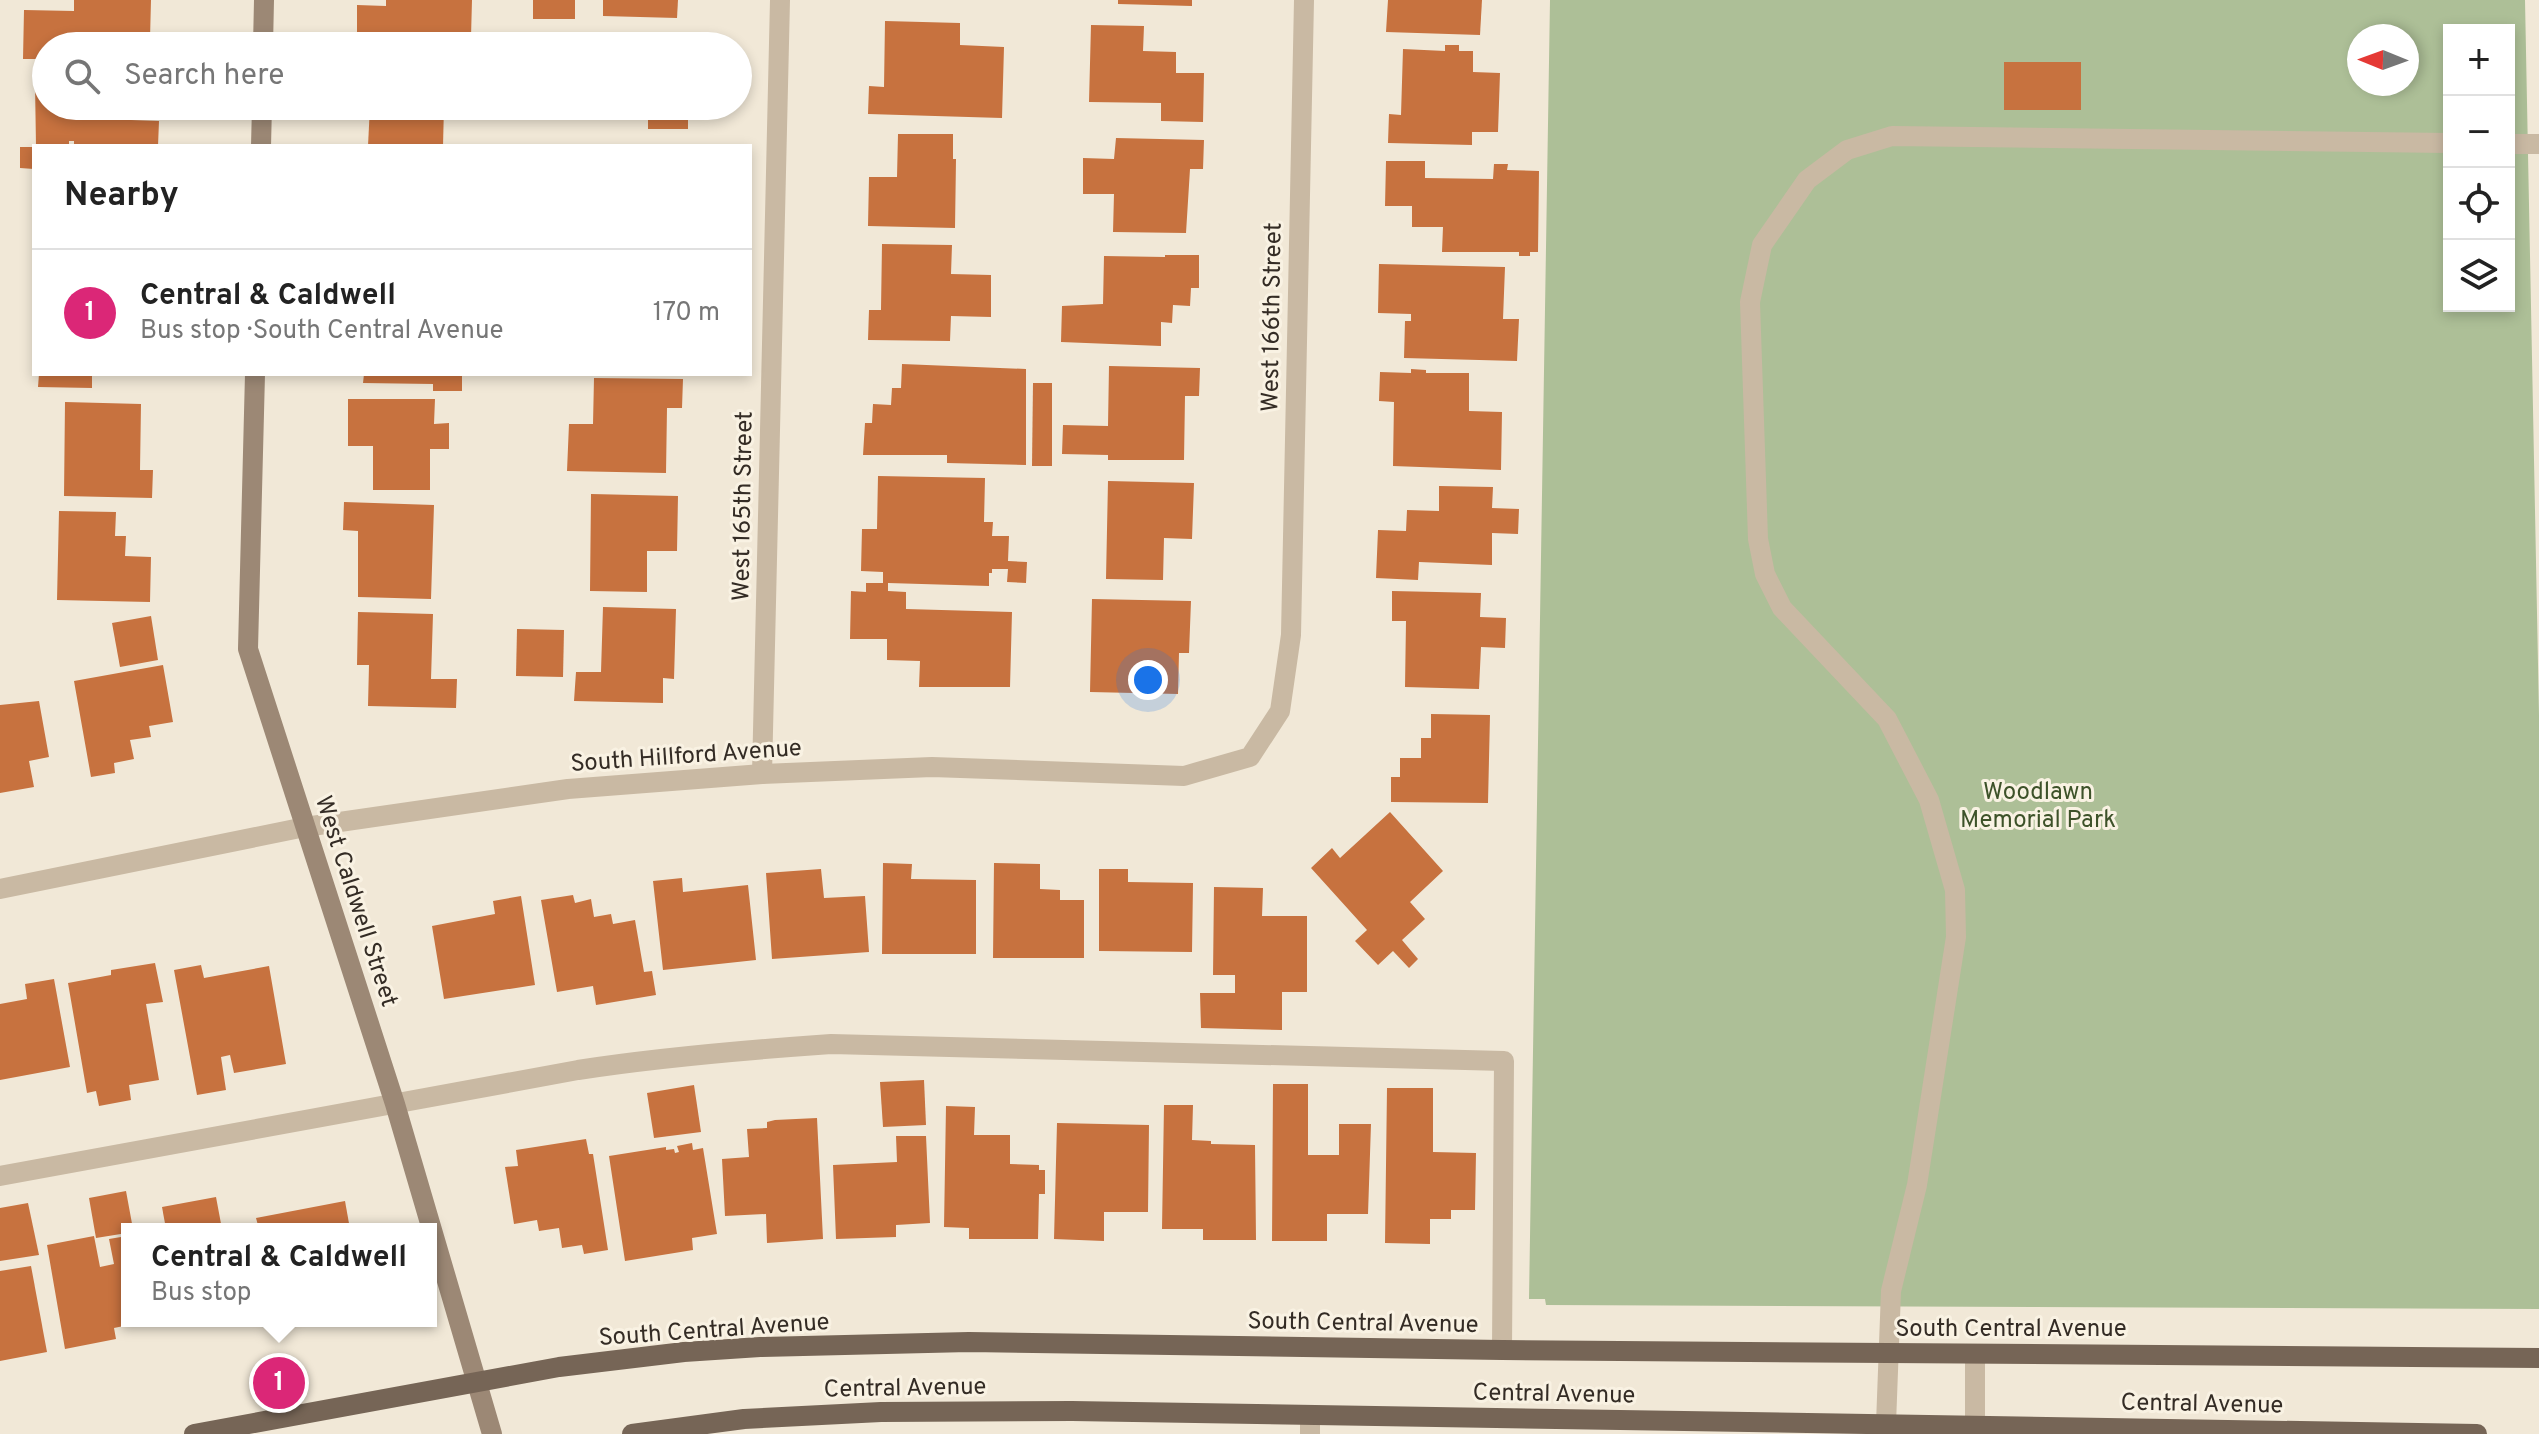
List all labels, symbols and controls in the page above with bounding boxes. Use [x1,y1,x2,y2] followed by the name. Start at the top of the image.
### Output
[2347,24,2419,96] north arrow
[2443,24,2515,312] map controls
[2443,24,2515,96] button: +
[32,32,752,120] search box
[60,54,104,98] icon: search
[124,58,284,95] text: Search here
[2443,96,2515,168] button: −
[2443,168,2515,240] button: locate
[64,175,179,218] text: Nearby
[1256,222,1290,412] street label: West 166th Street
[2443,240,2515,312] button: layers
[140,278,396,315] text: Central & Caldwell
[85,297,95,330] text: 1
[653,297,720,330] text: 170 m
[140,315,503,348] text: Bus stop · South Central Avenue
[727,411,761,601] street label: West 165th Street
[1128,660,1168,700] your location
[569,734,803,780] street label: South Hillford Avenue
[1960,778,2116,836] park label: Woodlawn Memorial Park
[307,792,403,1011] street label: West Caldwell Street
[121,1223,437,1327] popup
[151,1240,407,1277] text: Central & Caldwell
[151,1277,252,1310] text: Bus stop
[1247,1307,1479,1341] street label: South Central Avenue
[598,1308,831,1354] street label: South Central Avenue
[1895,1315,2127,1345] street label: South Central Avenue
[253,1353,305,1413] pin: 1
[823,1373,987,1405] street label: Central Avenue
[1472,1379,1636,1411] street label: Central Avenue
[2120,1389,2284,1421] street label: Central Avenue

